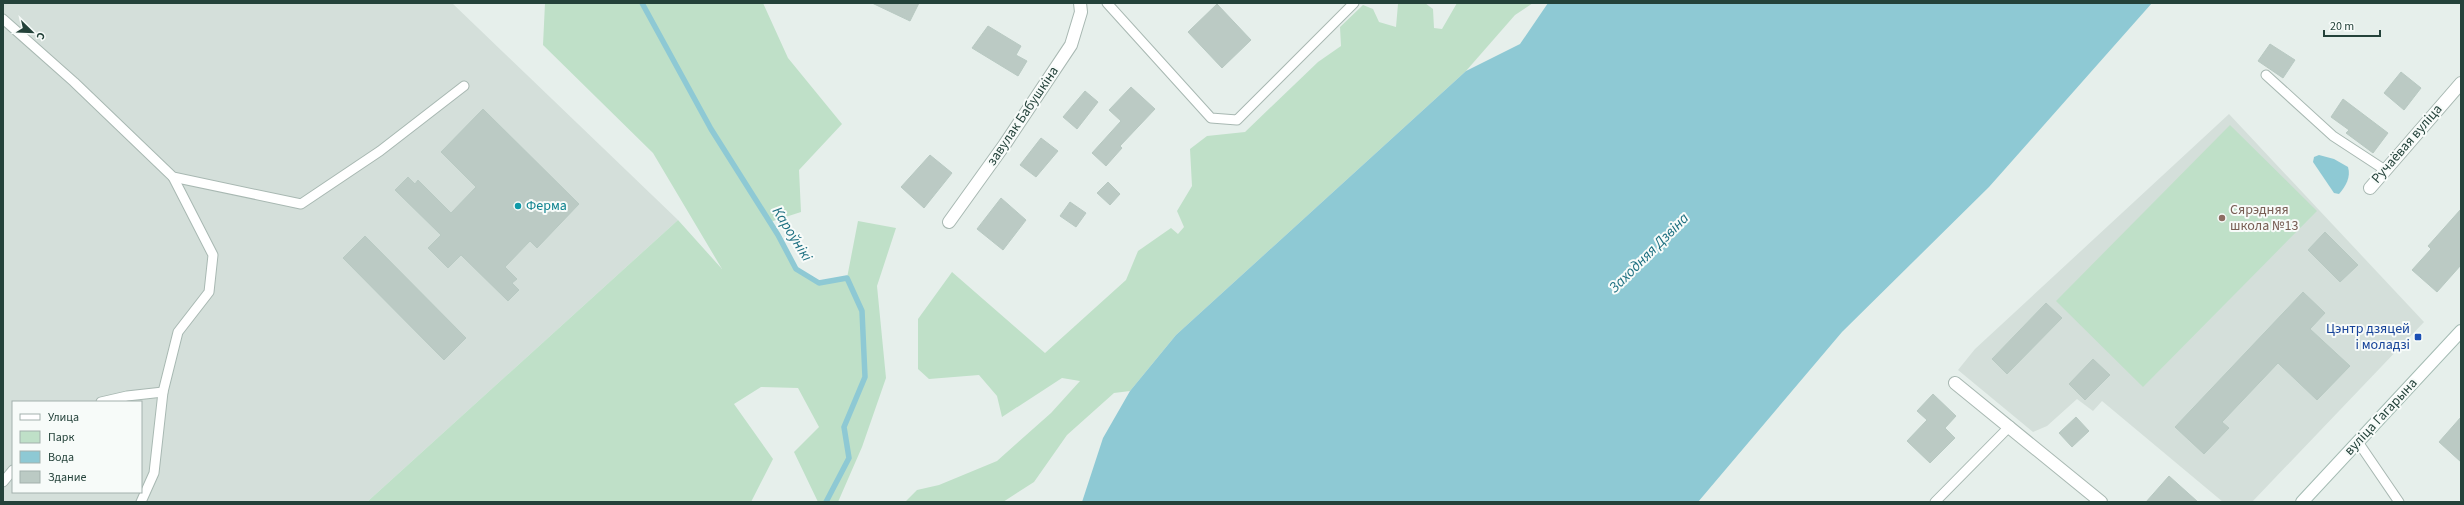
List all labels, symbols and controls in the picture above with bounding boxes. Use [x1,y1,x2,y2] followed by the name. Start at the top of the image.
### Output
[12,12,52,52] north arrow
[2324,12,2380,38] scale bar
[2330,18,2354,35] text: 20 m
[32,30,49,42] text: С
[982,62,1064,170] street label: завулак Бабушкіна
[2367,100,2447,188] street label: Ручаёвая вуліца
[526,196,567,216] place label: Ферма
[2230,200,2299,236] place label: Сярэдняя школа №13
[513,201,523,211] marker: Ферма
[767,203,817,266] water label: Кароўнікі
[1604,208,1694,298] water label: Заходняя Дзвіна
[2217,213,2227,223] marker: Сярэдняя школа №13
[2326,319,2410,355] place label: Цэнтр дзяцей і моладзі
[2413,332,2423,342] marker: Цэнтр дзяцей і моладзі
[2340,374,2422,460] street label: вуліца Гагарына
[12,401,142,493] legend
[48,409,79,426] text: Улица
[48,429,74,446] text: Парк
[48,449,74,466] text: Вода
[48,469,87,486] text: Здание

